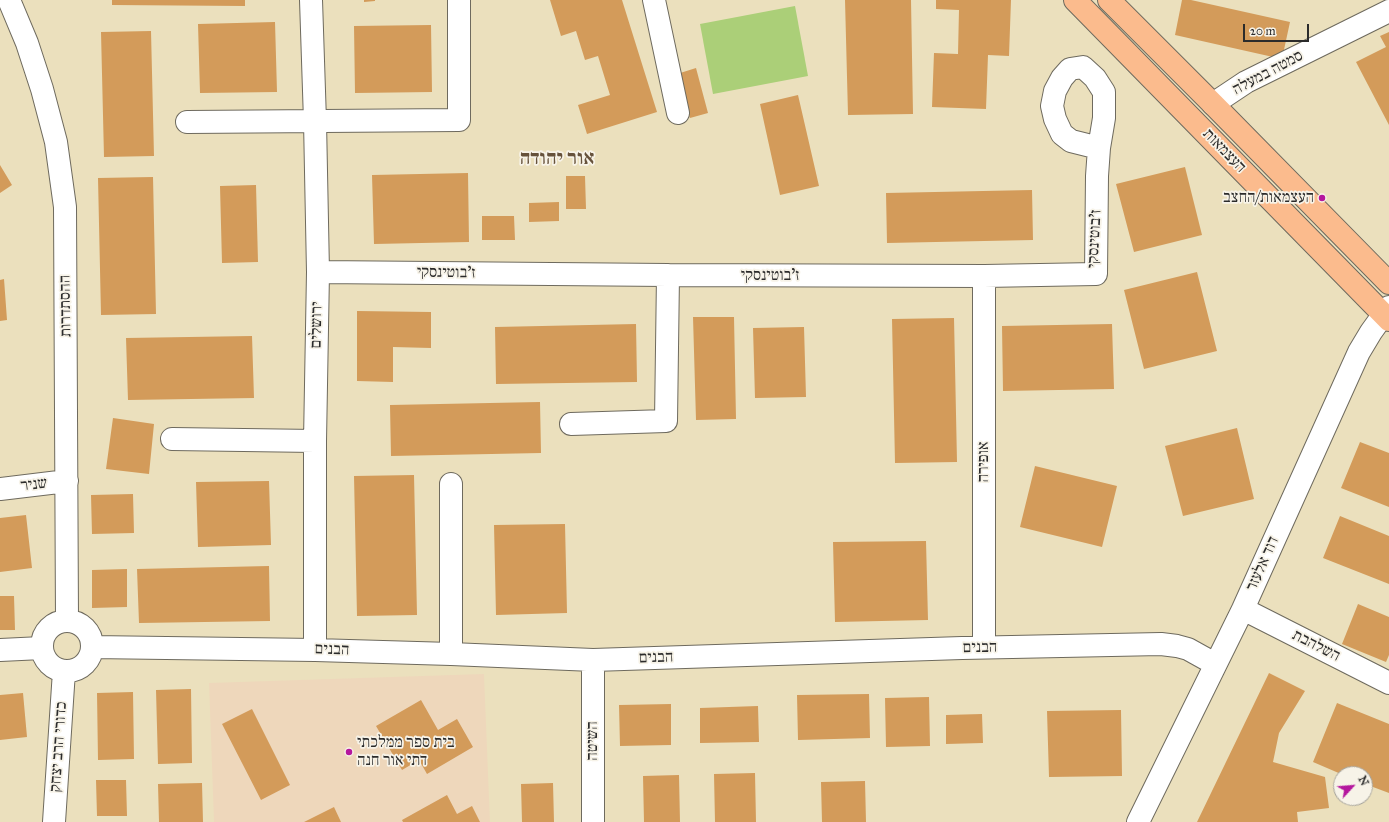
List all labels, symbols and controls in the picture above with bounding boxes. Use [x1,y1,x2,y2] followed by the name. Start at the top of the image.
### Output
[1245,16,1311,42] scale bar
[1250,24,1276,38] text: 20 m
[1229,46,1307,100] street label: סמטה במעלה
[1198,125,1250,177] street label: העצמאות
[520,147,594,171] district label: אור יהודה
[1223,188,1314,208] place label: העצמאות/החצב
[1317,193,1327,203] marker: העצמאות/החצב
[1084,209,1106,269] street label: ז'בוטינסקי
[417,263,475,283] street label: ז'בוטינסקי
[741,266,799,286] street label: ז'בוטינסקי
[56,275,76,337] street label: ההסתדרות
[307,302,327,348] street label: ירושלים
[974,441,994,483] street label: אופירה
[20,474,48,496] street label: שניר
[1242,534,1284,594] street label: דוד אלעזר
[1289,626,1343,666] street label: השלהבת
[963,638,997,658] street label: הבנים
[314,640,350,660] street label: הבנים
[638,648,674,668] street label: הבנים
[46,701,72,793] street label: כדורי הרב יצחק
[583,721,603,761] street label: השיטה
[357,733,455,771] place label: בית ספר ממלכתי דתי אור חנה
[344,747,354,757] marker: בית ספר ממלכתי דתי אור חנה
[1333,766,1373,806] north arrow
[1355,774,1371,788] text: N

